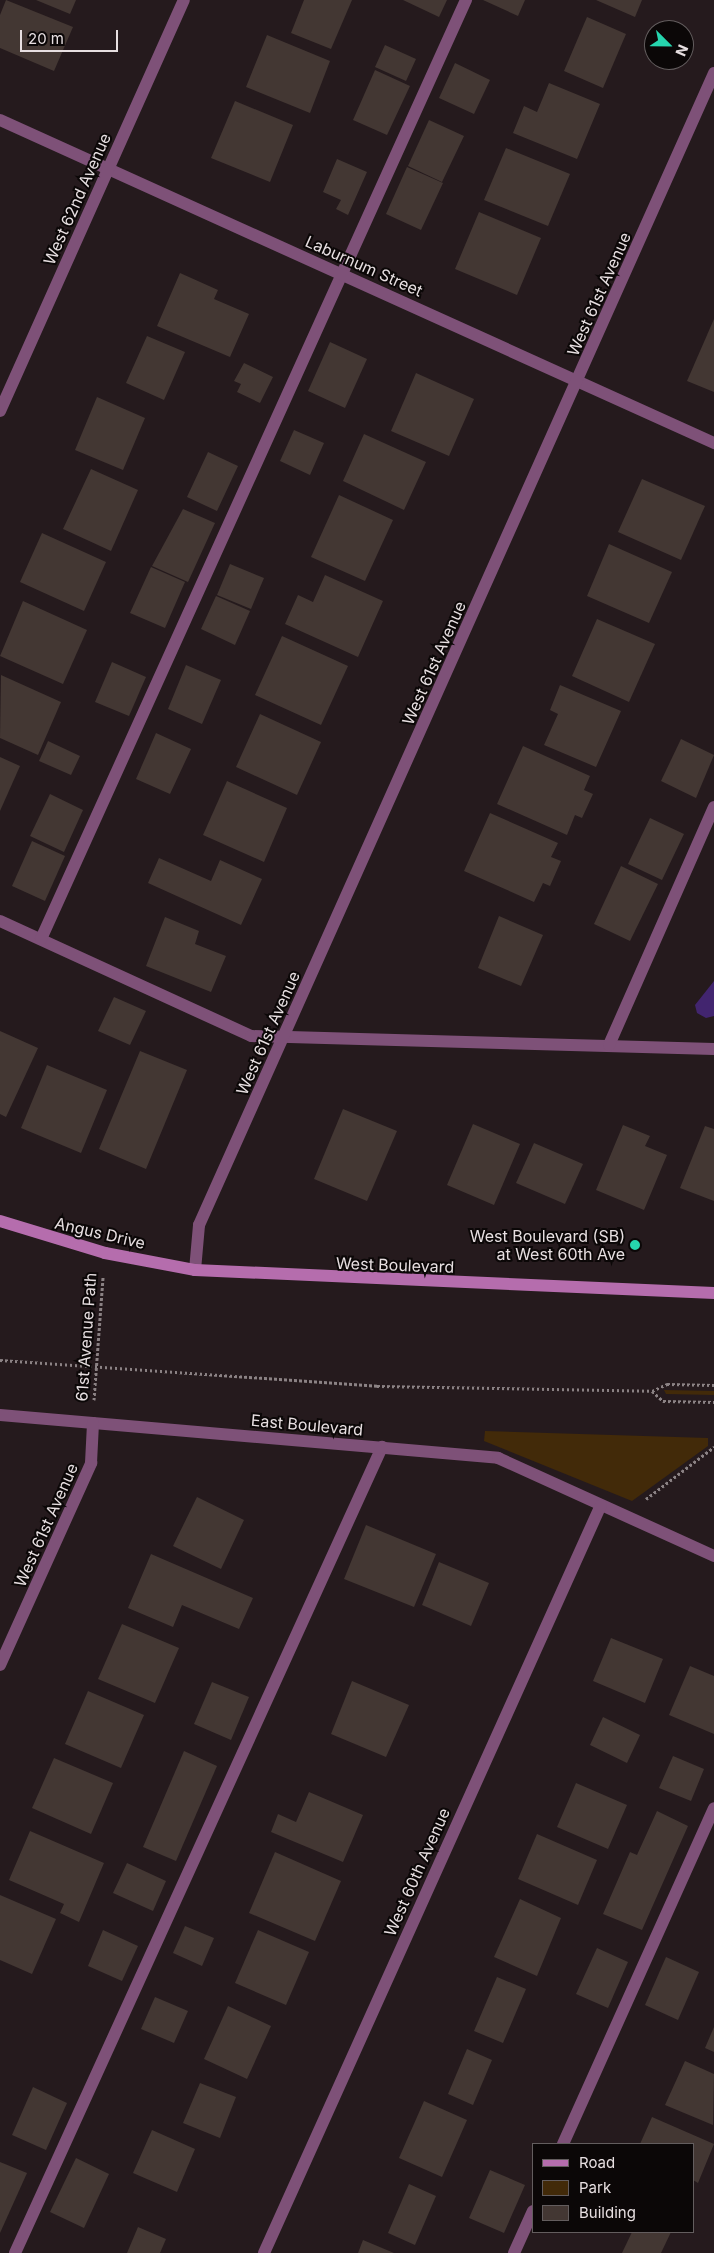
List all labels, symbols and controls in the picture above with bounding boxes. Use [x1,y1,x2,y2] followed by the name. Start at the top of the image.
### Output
[22,20,120,52] scale bar
[644,20,694,70] north arrow
[28,29,64,48] text: 20 m
[672,42,692,59] text: N
[39,130,115,268] street label: West 62nd Avenue
[563,229,635,359] street label: West 61st Avenue
[302,232,426,300] street label: Laburnum Street
[398,598,470,728] street label: West 61st Avenue
[232,968,304,1098] street label: West 61st Avenue
[53,1213,147,1253] street label: Angus Drive
[470,1226,625,1264] place label: West Boulevard (SB) at West 60th Ave
[629,1239,641,1251] marker: West Boulevard (SB) at West 60th Ave
[336,1253,454,1277] street label: West Boulevard
[72,1272,100,1402] street label: 61st Avenue Path
[250,1411,364,1439] street label: East Boulevard
[10,1460,82,1590] street label: West 61st Avenue
[380,1805,454,1939] street label: West 60th Avenue
[532,2143,694,2233] legend
[579,2153,615,2172] text: Road
[579,2178,611,2197] text: Park
[579,2203,636,2222] text: Building

